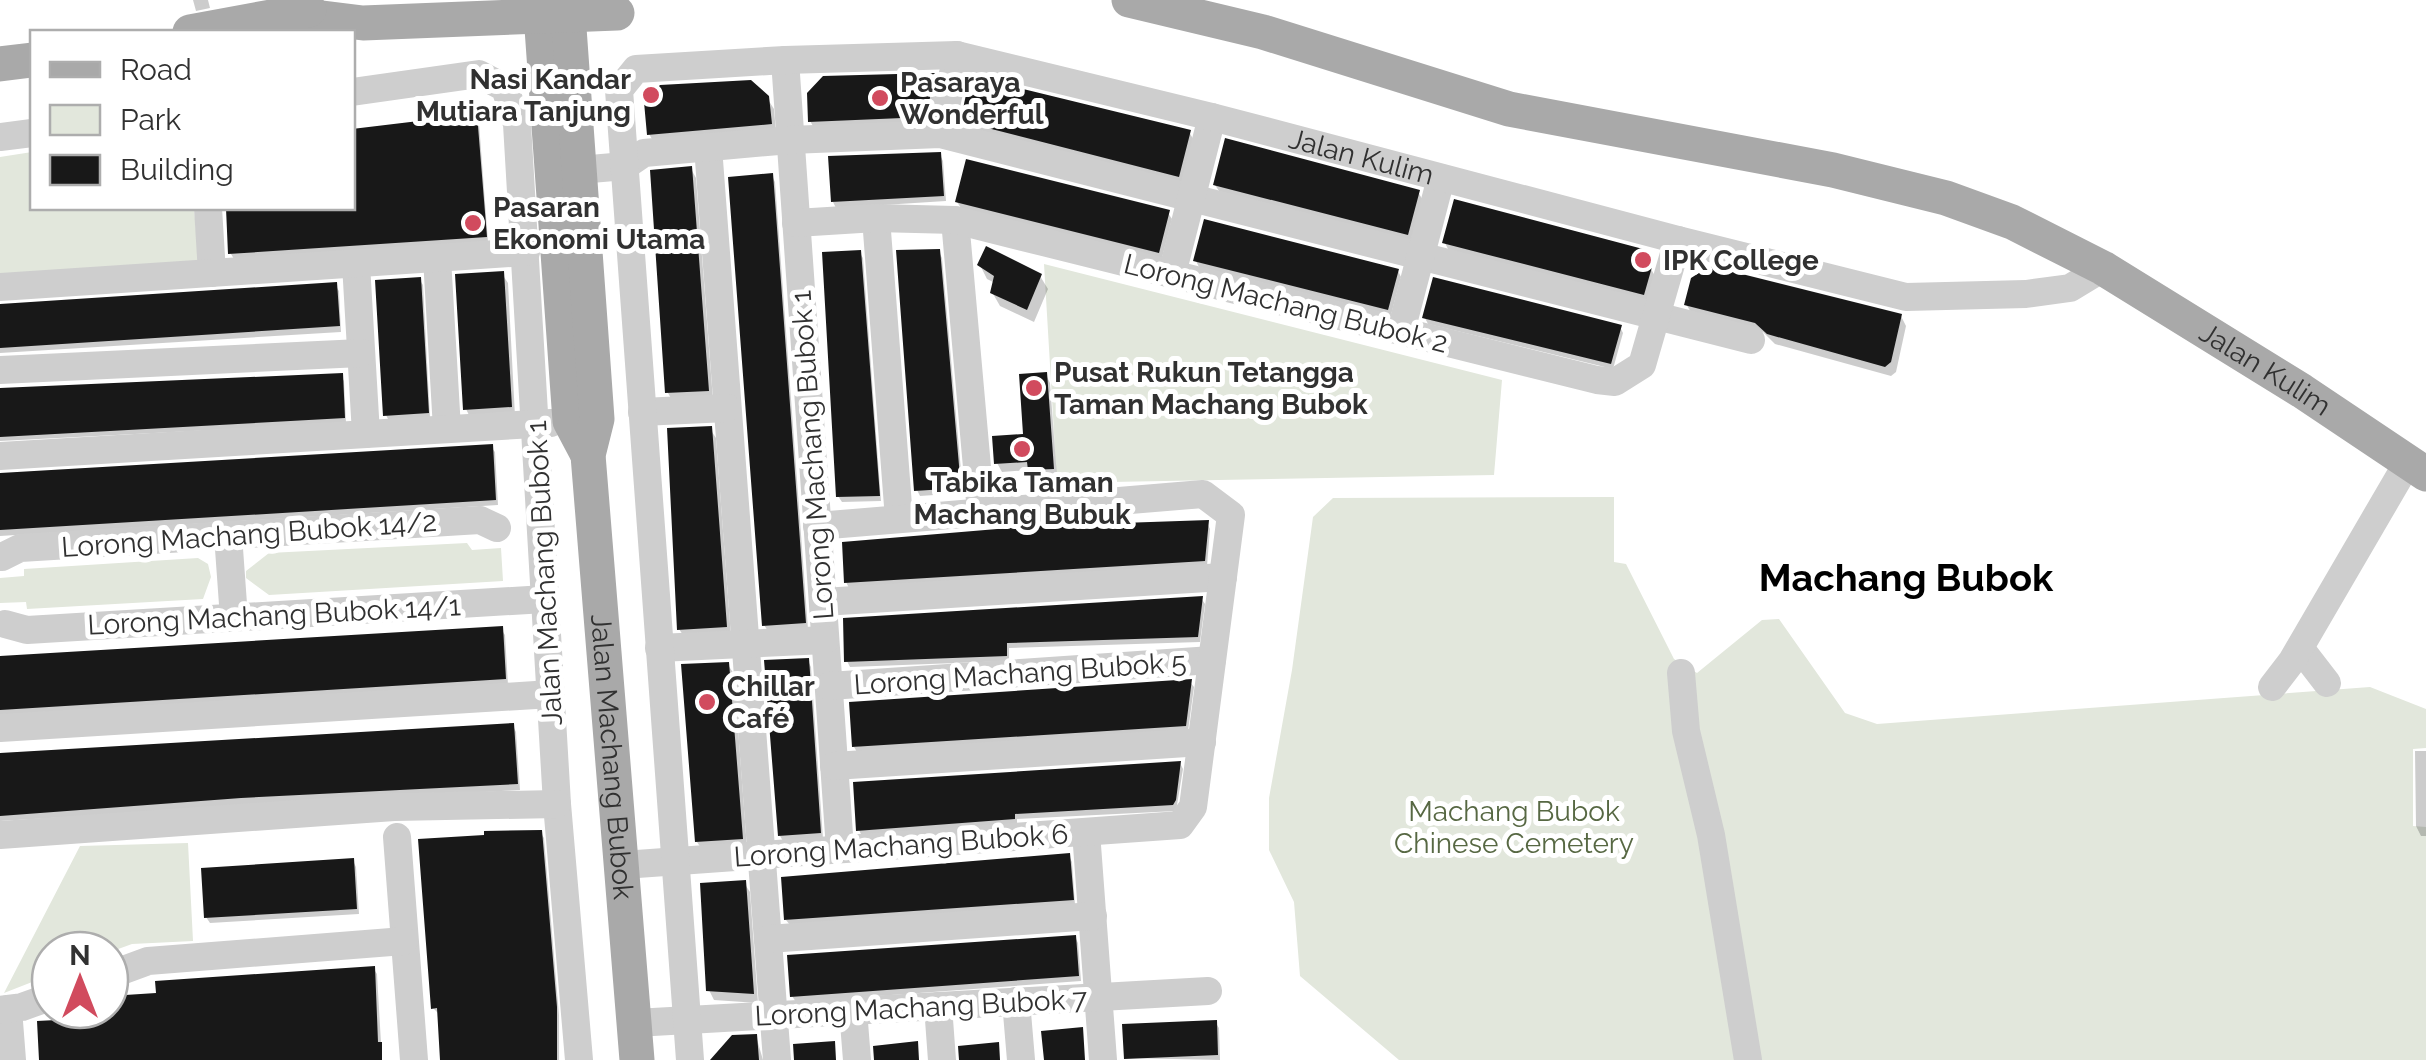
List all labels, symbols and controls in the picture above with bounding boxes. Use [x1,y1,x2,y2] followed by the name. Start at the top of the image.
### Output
[30,30,355,210] legend
[120,52,192,87] text: Road
[416,63,631,128] place label: Nasi Kandar Mutiara Tanjung
[900,66,1044,131] place label: Pasaraya Wonderful
[640,84,662,106] marker: Nasi Kandar Mutiara Tanjung
[869,87,891,109] marker: Pasaraya Wonderful
[120,102,181,137] text: Park
[1285,122,1437,192] street label: Jalan Kulim
[120,152,234,187] text: Building
[493,191,705,256] place label: Pasaran Ekonomi Utama
[462,212,484,234] marker: Pasaran Ekonomi Utama
[1663,244,1819,277] place label: IPK College
[1120,247,1451,360] street label: Lorong Machang Bubok 2
[1632,249,1654,271] marker: IPK College
[785,289,840,621] street label: Lorong Machang Bubok 1
[2194,316,2337,423] street label: Jalan Kulim
[1054,356,1368,421] place label: Pusat Rukun Tetangga Taman Machang Bubok
[1023,377,1045,399] marker: Pusat Rukun Tetangga Taman Machang Bubok
[520,420,569,726] street label: Jalan Machang Bubok 1
[1011,438,1033,460] marker: Tabika Taman Machang Bubuk
[913,466,1131,531] place label: Tabika Taman Machang Bubuk
[60,505,438,564] street label: Lorong Machang Bubok 14/2
[1759,555,2054,600] district label: Machang Bubok
[87,589,461,642] street label: Lorong Machang Bubok 14/1
[584,613,640,901] street label: Jalan Machang Bubok
[853,645,1187,702] street label: Lorong Machang Bubok 5
[727,670,815,735] place label: Chillar Café
[696,691,718,713] marker: Chillar Café
[1394,795,1634,860] park label: Machang Bubok Chinese Cemetery
[733,817,1069,874] street label: Lorong Machang Bubok 6
[30,930,130,1030] north arrow
[69,939,91,972] text: N
[754,982,1088,1033] street label: Lorong Machang Bubok 7

